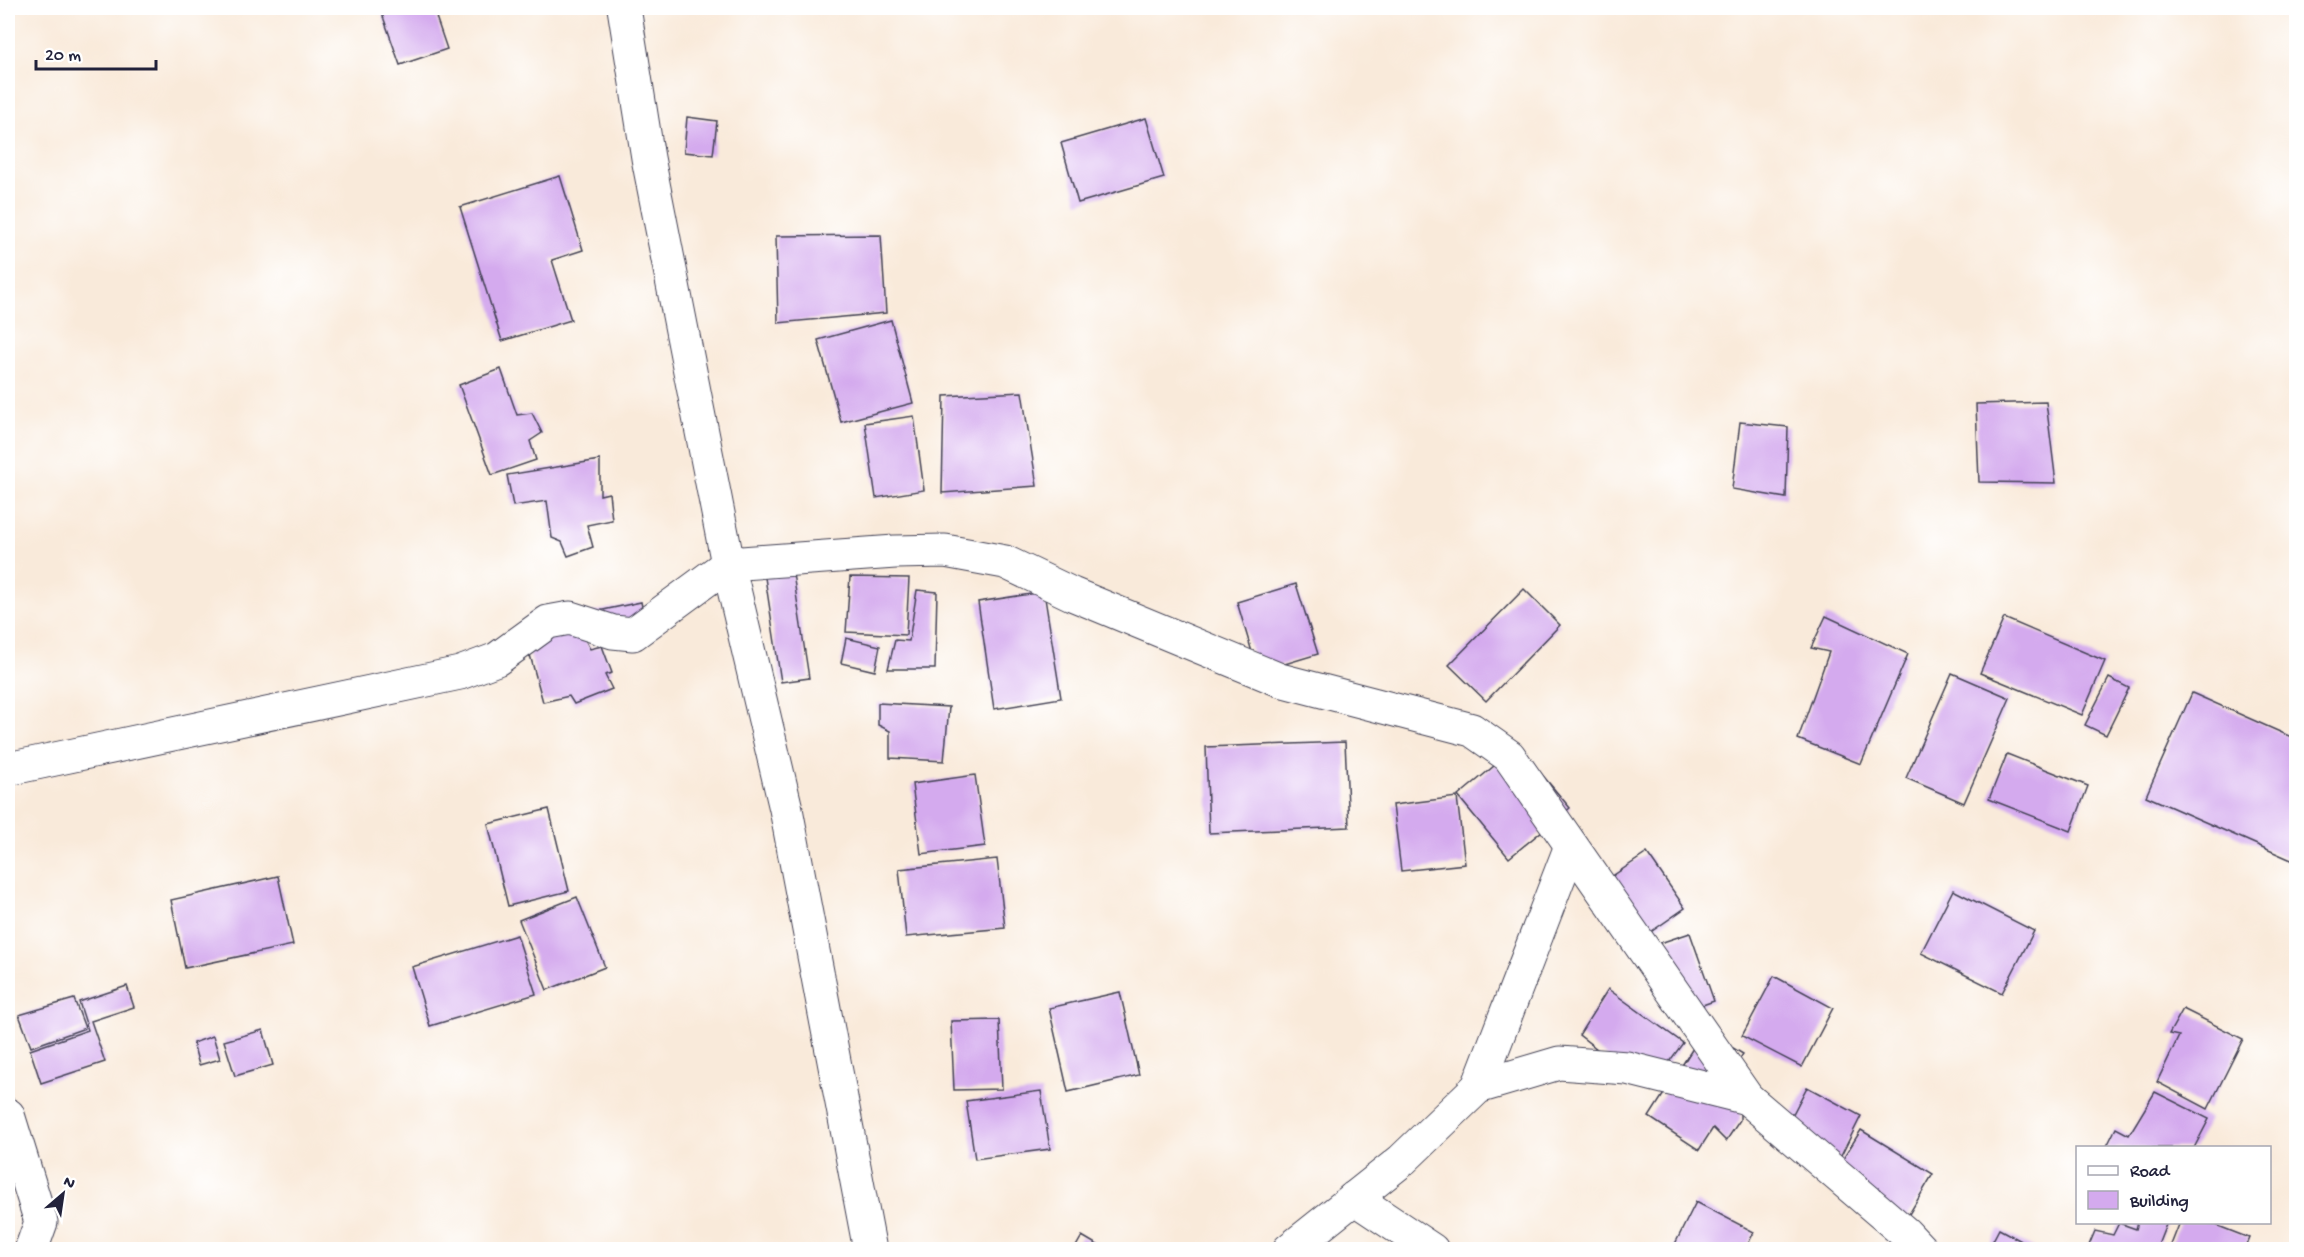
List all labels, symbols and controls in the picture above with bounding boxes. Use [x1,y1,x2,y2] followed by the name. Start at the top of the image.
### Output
[36,33,156,71] scale bar
[45,46,81,67] text: 20 m
[2076,1146,2271,1224] legend
[2130,1162,2171,1183] text: Road
[33,1164,93,1224] north arrow
[59,1173,78,1195] text: N
[2129,1192,2189,1213] text: Building

